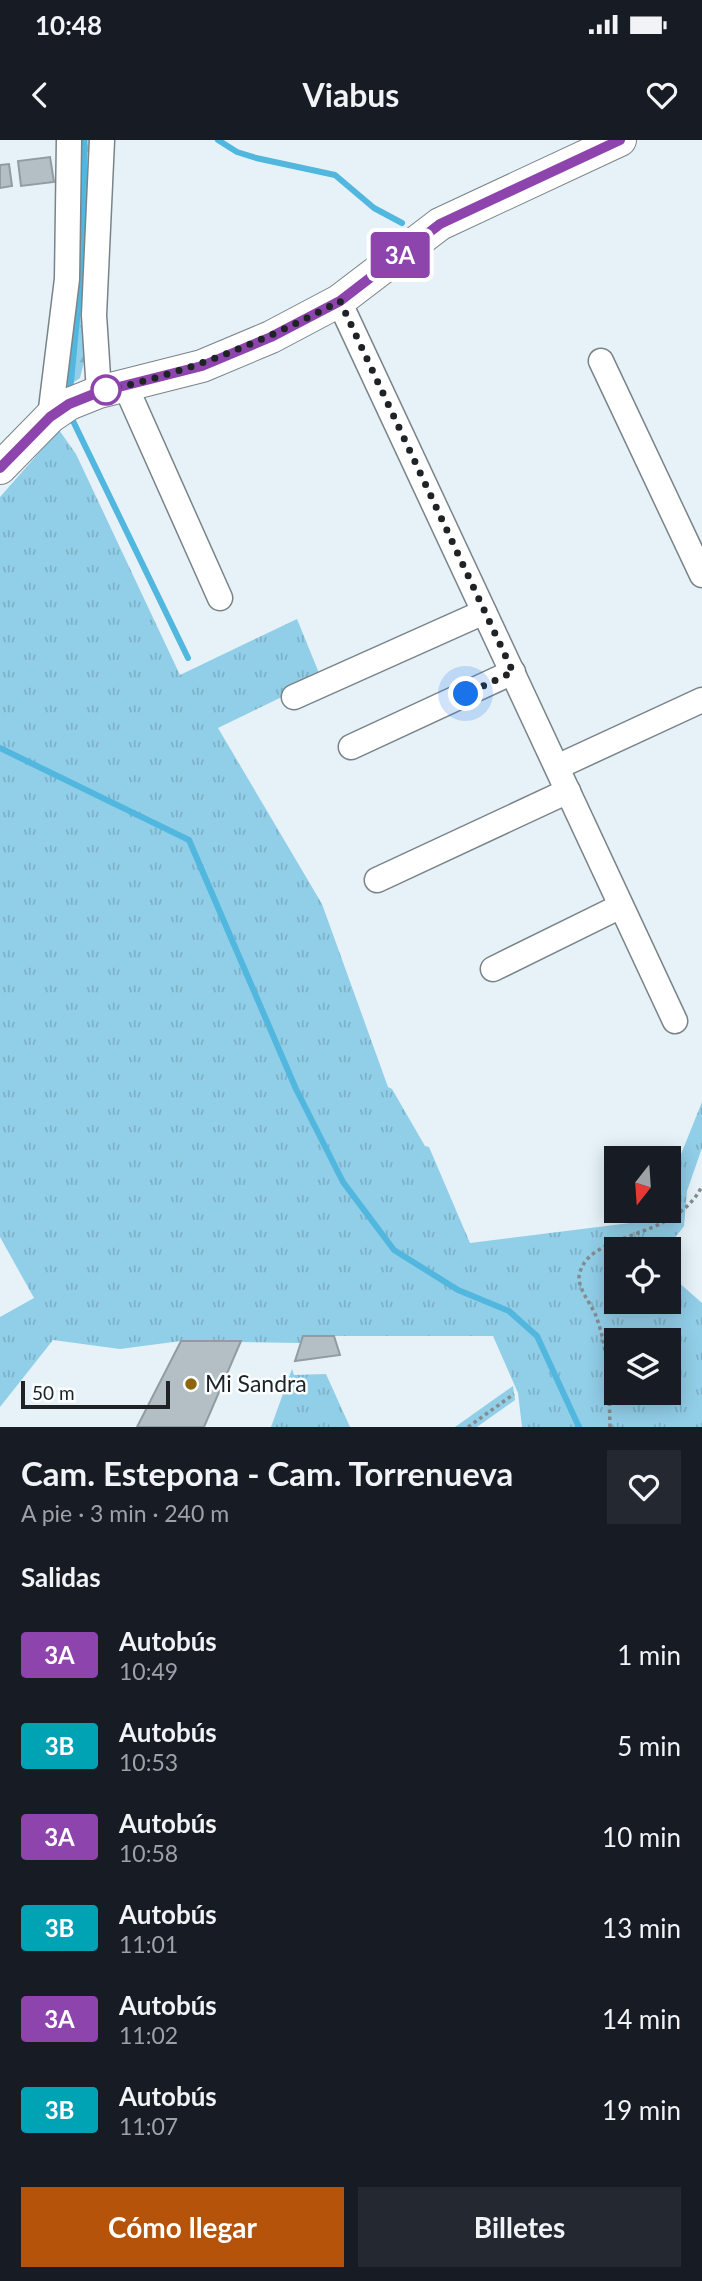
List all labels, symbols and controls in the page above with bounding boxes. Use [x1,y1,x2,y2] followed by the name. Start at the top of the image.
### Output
[35,9,102,41] text: 10:48
[303,75,399,114] text: Viabus
[21,76,59,114] icon: back
[643,76,681,114] icon: heart
[368,232,432,278] line badge: 3A
[385,240,415,269] text: 3A
[91,375,121,405] unlabelled marker
[448,676,483,711] your location
[604,1146,681,1223] north arrow
[604,1146,681,1405] map controls
[604,1237,681,1314] button: locate
[604,1328,681,1405] button: layers
[205,1369,307,1397] place label: Mi Sandra
[183,1376,199,1392] marker: Mi Sandra
[21,1378,170,1410] scale bar
[32,1381,75,1404] text: 50 m
[607,1450,681,1524] button: heart
[21,1453,513,1493] text: Cam. Estepona - Cam. Torrenueva
[21,1499,229,1527] text: A pie · 3 min · 240 m
[21,1561,101,1593] text: Salidas
[119,1625,217,1657] text: Autobús
[617,1639,681,1671] text: 1 min
[44,1640,75,1669] text: 3A
[119,1657,178,1685] text: 10:49
[119,1716,217,1748] text: Autobús
[617,1730,681,1762] text: 5 min
[45,1731,74,1760] text: 3B
[119,1748,178,1776] text: 10:53
[119,1807,217,1839] text: Autobús
[602,1821,681,1853] text: 10 min
[44,1822,75,1851] text: 3A
[119,1839,178,1867] text: 10:58
[119,1898,217,1930] text: Autobús
[602,1912,681,1944] text: 13 min
[45,1913,74,1942] text: 3B
[119,1930,178,1958] text: 11:01
[119,1989,217,2021] text: Autobús
[602,2003,681,2035] text: 14 min
[44,2004,75,2033] text: 3A
[119,2021,178,2049] text: 11:02
[119,2080,217,2112] text: Autobús
[602,2094,681,2126] text: 19 min
[45,2095,74,2124] text: 3B
[119,2112,178,2140] text: 11:07
[21,2187,344,2267] button: Cómo llegar
[358,2187,681,2267] button: Billetes

